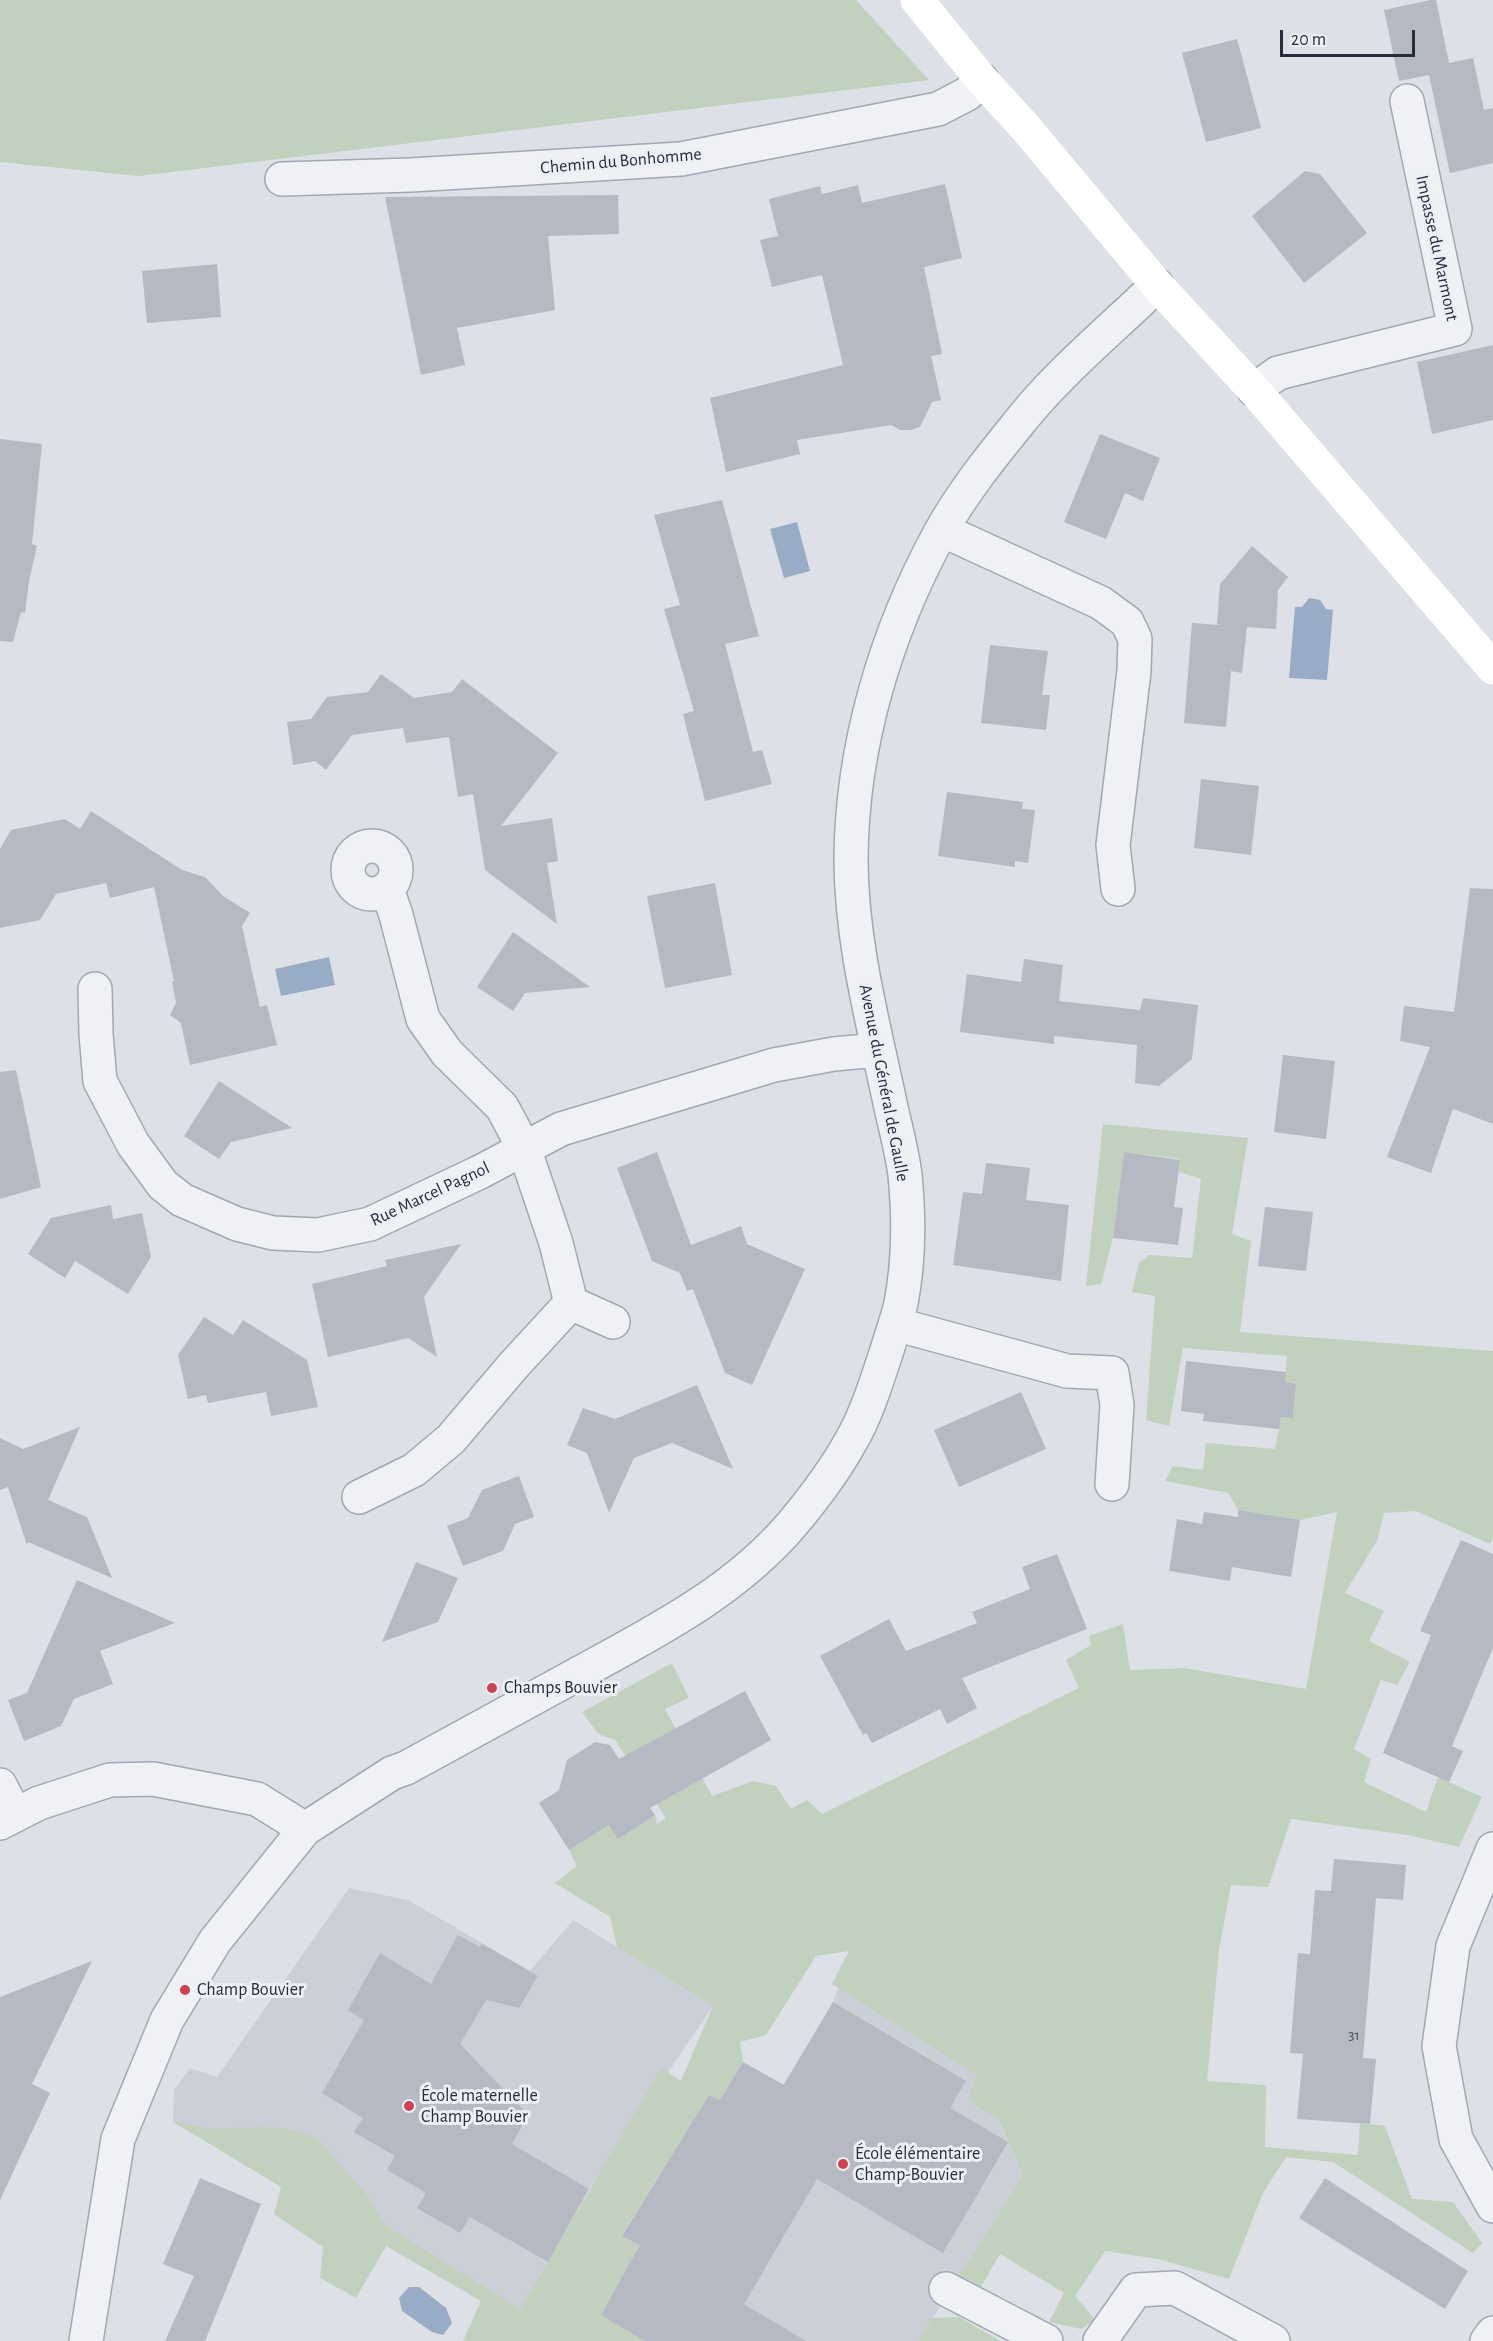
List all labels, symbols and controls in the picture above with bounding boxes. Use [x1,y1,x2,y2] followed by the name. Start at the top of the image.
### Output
[1283,18,1418,56] scale bar
[1291,31,1326,49] text: 20 m
[539,143,703,179] street label: Chemin du Bonhomme
[1411,173,1463,323] street label: Impasse du Marmont
[854,983,914,1183] street label: Avenue du Général de Gaulle
[367,1157,493,1231] street label: Rue Marcel Pagnol
[504,1677,617,1699] place label: Champs Bouvier
[485,1681,499,1695] marker: Champs Bouvier
[197,1979,304,2001] place label: Champ Bouvier
[178,1983,192,1997] marker: Champ Bouvier
[1348,2026,1360,2044] house number: 31
[421,2085,538,2128] place label: École maternelle Champ Bouvier
[402,2099,416,2113] marker: École maternelle Champ Bouvier
[855,2143,980,2186] place label: École élémentaire Champ-Bouvier
[836,2157,850,2171] marker: École élémentaire Champ-Bouvier

